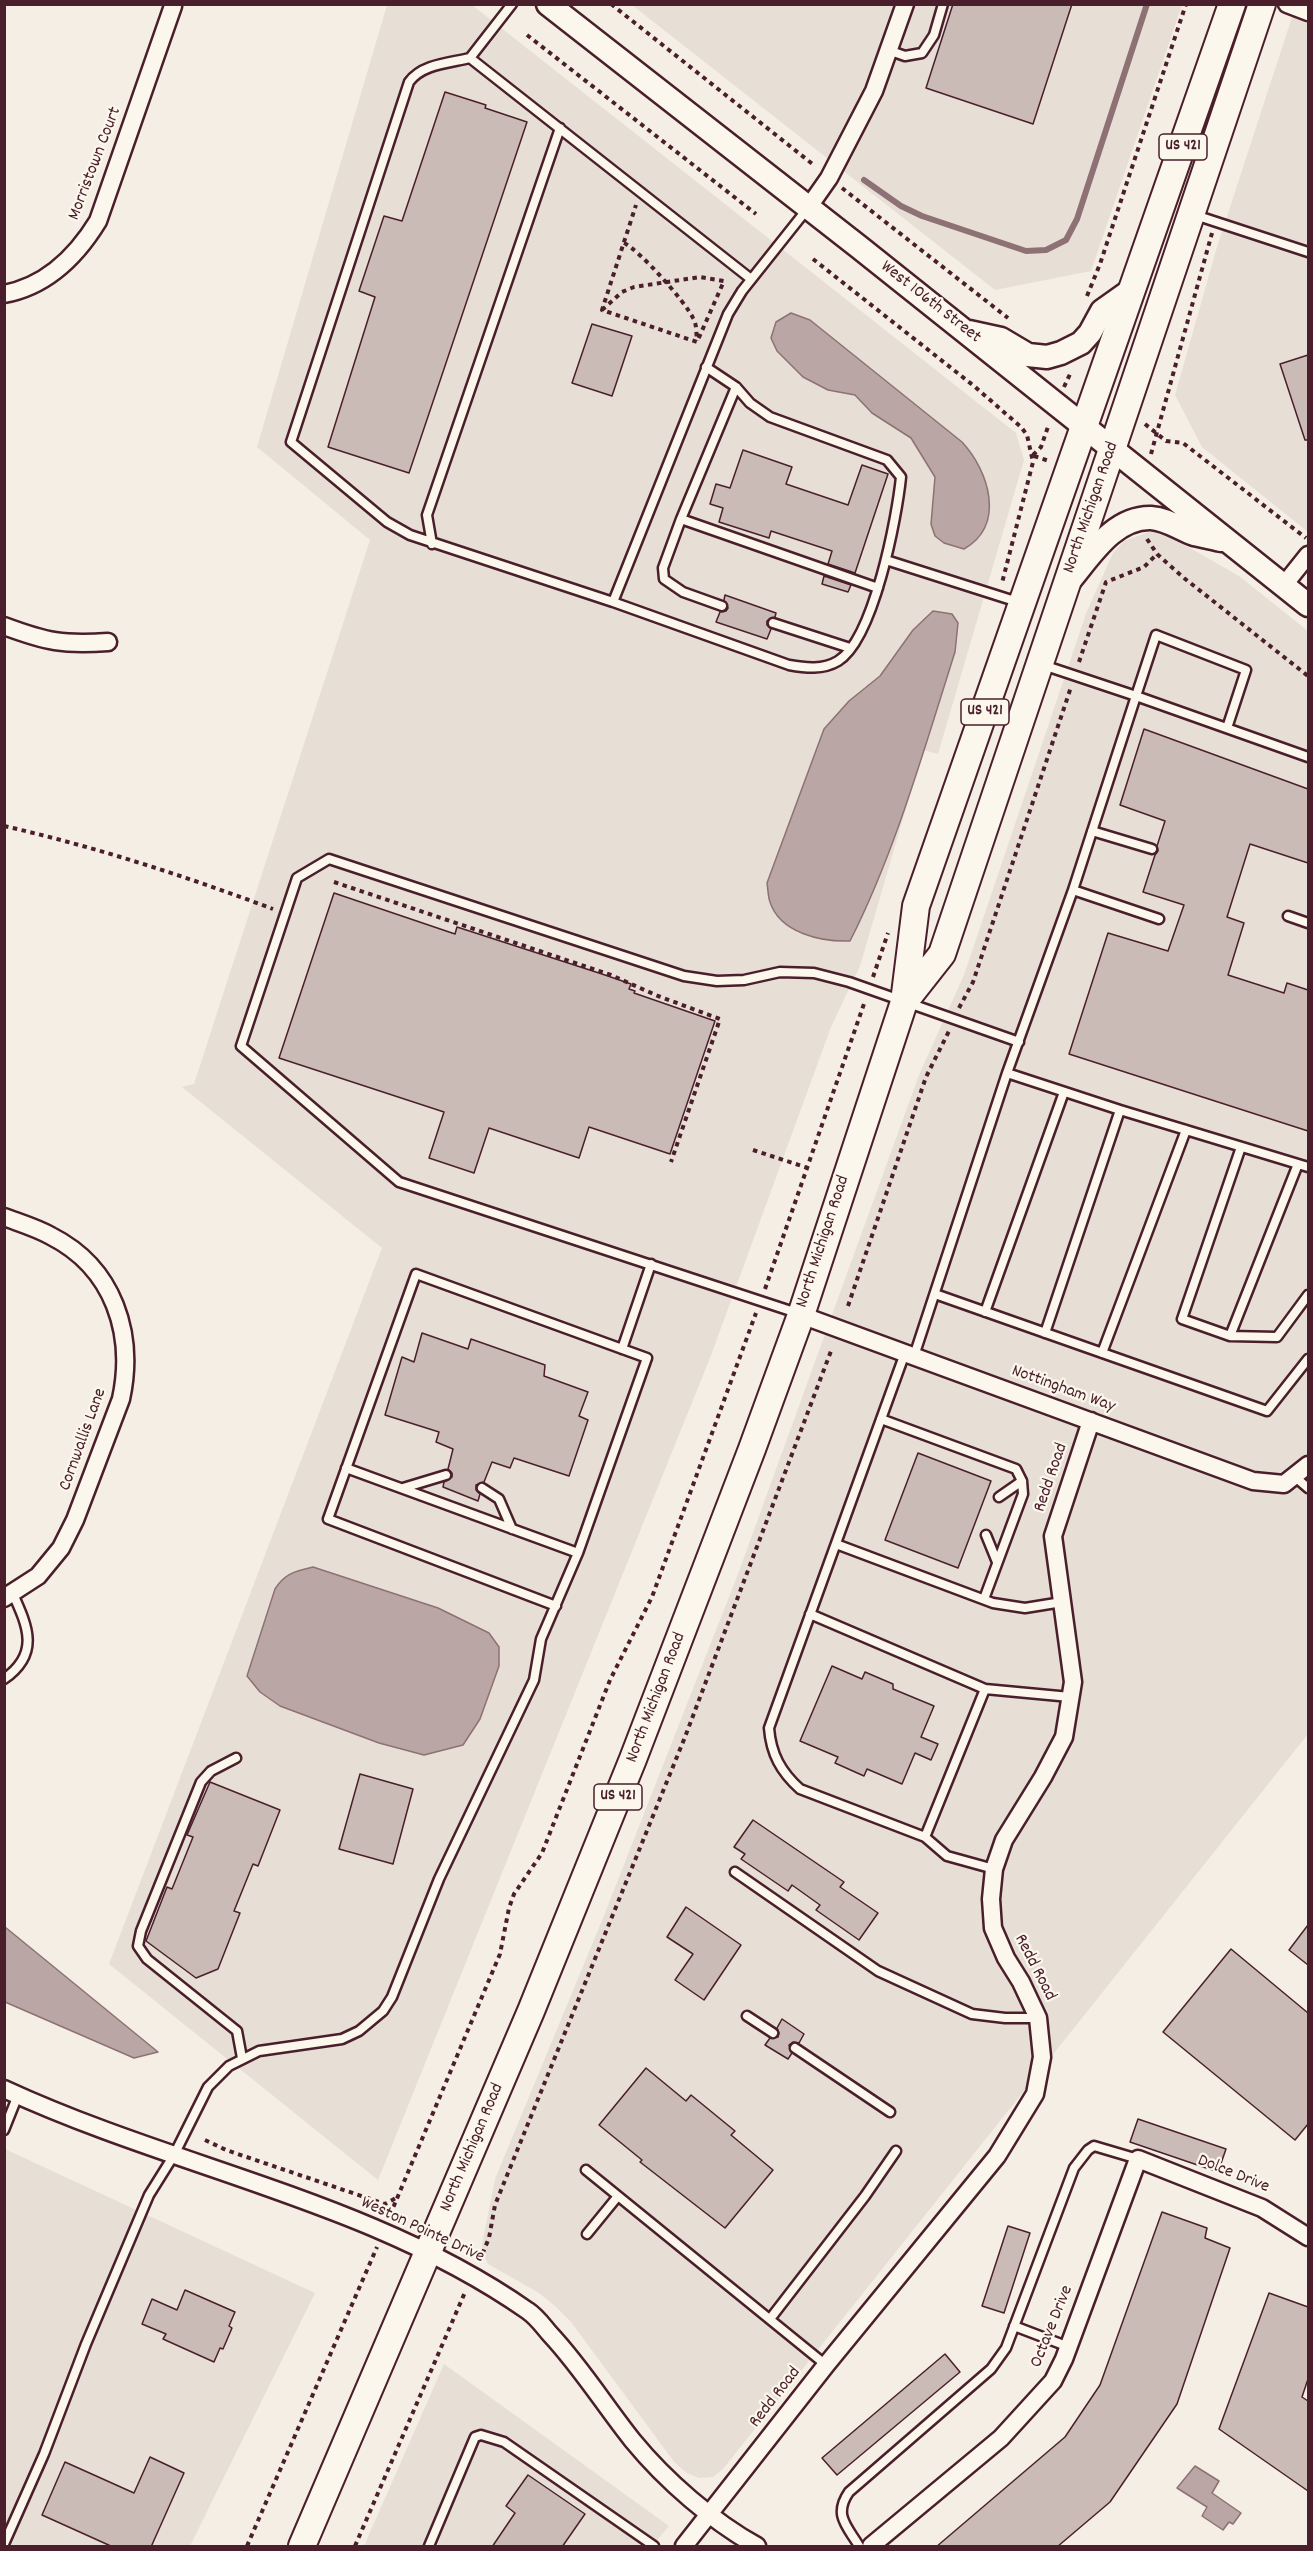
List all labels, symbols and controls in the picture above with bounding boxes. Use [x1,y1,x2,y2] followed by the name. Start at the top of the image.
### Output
[65,104,127,224] street label: Morristown Court
[1159,134,1207,160] road number: US 421
[875,257,985,349] street label: West 106th Street
[1059,439,1125,577] street label: North Michigan Road
[961,699,1009,725] road number: US 421
[792,1173,856,1311] street label: North Michigan Road
[1008,1361,1118,1419] street label: Nottingham Way
[55,1386,113,1494] street label: Cornwallis Lane
[1030,1441,1074,1515] street label: Redd Road
[622,1630,692,1766] street label: North Michigan Road
[594,1784,642,1810] road number: US 421
[1008,1931,1060,2005] street label: Redd Road
[436,2080,510,2216] street label: North Michigan Road
[1194,2151,1272,2199] street label: Dolce Drive
[357,2193,487,2269] street label: Weston Pointe Drive
[1027,2283,1079,2371] street label: Octave Drive
[746,2363,806,2433] street label: Redd Road

